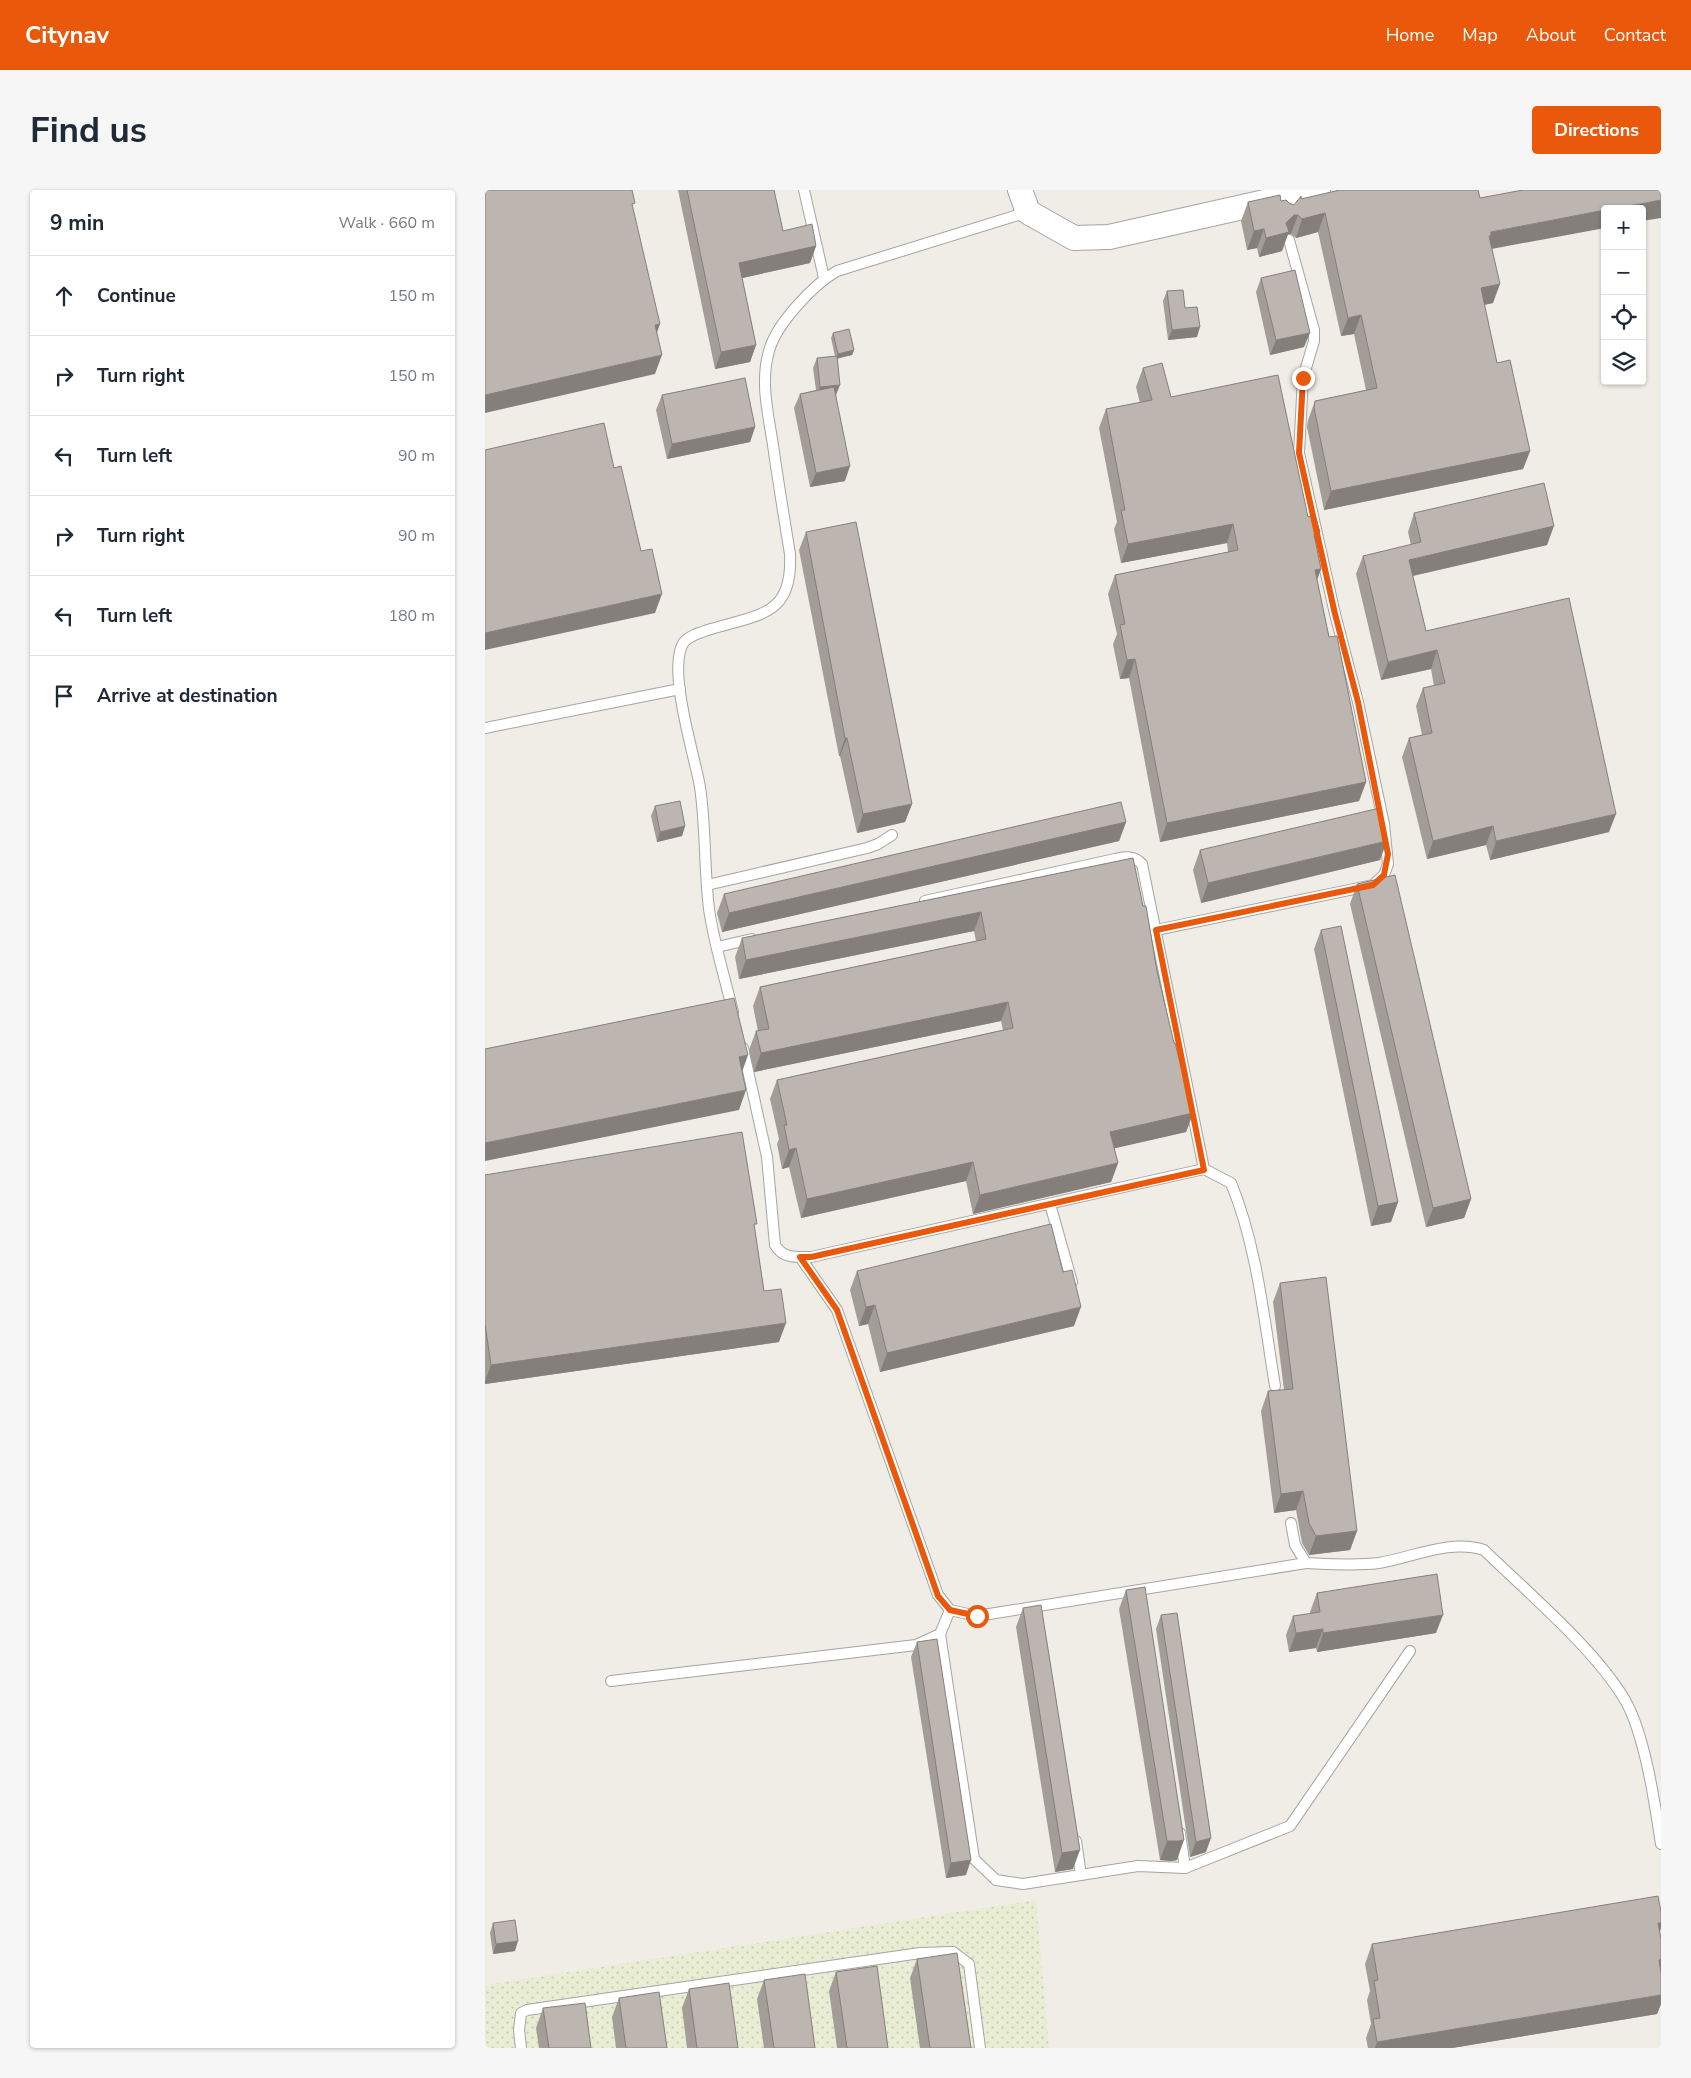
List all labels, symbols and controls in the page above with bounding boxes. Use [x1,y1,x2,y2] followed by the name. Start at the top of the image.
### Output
[25,19,109,51] text: Citynav
[1386,23,1434,47] text: Home
[1462,23,1498,47] text: Map
[1526,23,1576,47] text: About
[1604,23,1666,47] text: Contact
[1532,106,1661,154] button: Directions
[30,107,147,154] text: Find us
[1601,205,1646,385] map controls
[1601,205,1646,250] button: +
[50,209,104,237] text: 9 min
[339,212,435,234] text: Walk · 660 m
[1601,250,1646,295] button: −
[50,282,78,310] icon: ahead
[97,283,176,309] text: Continue
[388,285,435,307] text: 150 m
[1601,295,1646,340] button: locate
[1601,340,1646,385] button: layers
[50,362,78,390] icon: right
[97,363,184,389] text: Turn right
[388,365,435,387] text: 150 m
[1292,367,1315,390] route end
[50,442,78,470] icon: left
[97,443,172,469] text: Turn left
[398,445,435,467] text: 90 m
[50,522,78,550] icon: right
[97,523,184,549] text: Turn right
[398,525,435,547] text: 90 m
[50,602,78,630] icon: left
[97,603,172,629] text: Turn left
[388,605,435,627] text: 180 m
[50,682,78,710] icon: arrive
[97,683,278,709] text: Arrive at destination
[966,1605,989,1628] route start

